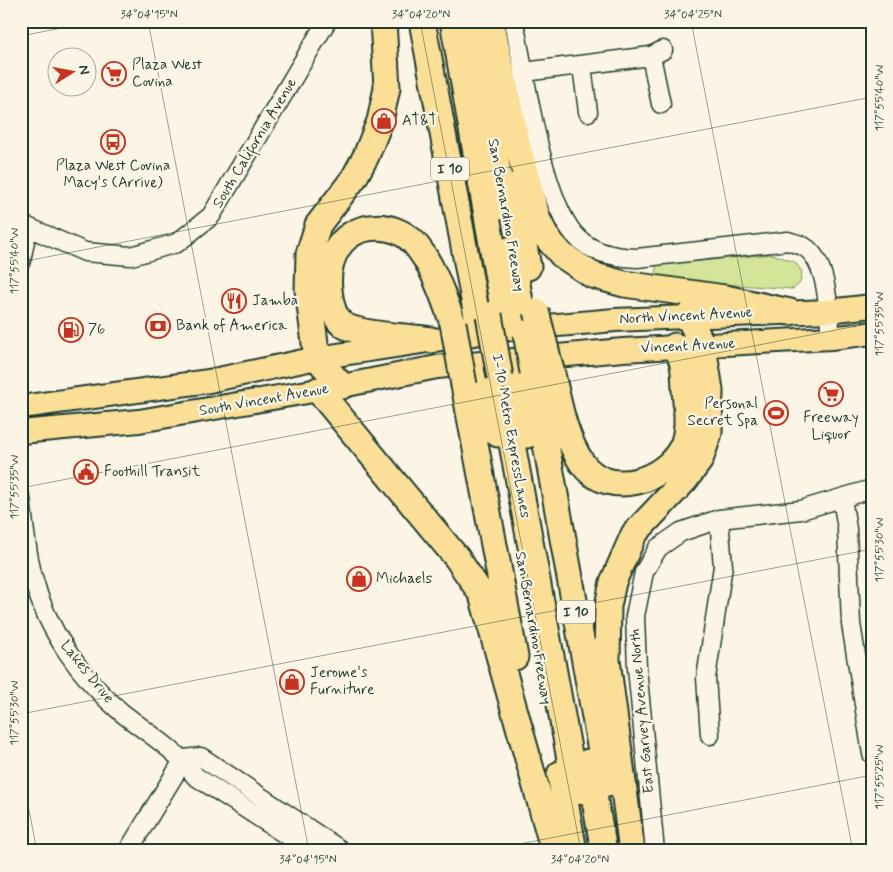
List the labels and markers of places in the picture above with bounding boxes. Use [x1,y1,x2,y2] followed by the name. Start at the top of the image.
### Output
[132,55,202,92] place label: Plaza West Covina
[101,61,127,87] supermarket icon: Plaza West Covina
[371,108,397,134] shop icon: AT&T
[402,111,438,131] place label: AT&T
[100,129,126,155] bus stop icon: Plaza West Covina Macy's (Arrive)
[56,156,170,193] place label: Plaza West Covina Macy's (Arrive)
[221,288,247,314] restaurant icon: Jamba
[252,291,298,311] place label: Jamba
[145,313,171,339] bank icon: Bank of America
[176,316,288,336] place label: Bank of America
[58,317,84,343] fuel station icon: 76
[88,320,105,340] place label: 76
[818,381,844,407] supermarket icon: Freeway Liquor
[687,394,758,431] place label: Personal Secret Spa
[763,400,789,426] sports icon: Personal Secret Spa
[803,408,859,445] place label: Freeway Liquor
[73,459,99,485] public building icon: Foothill Transit
[104,462,201,482] place label: Foothill Transit
[346,566,372,592] shop icon: Michaels
[376,569,432,589] place label: Michaels
[310,663,374,700] place label: Jerome's Furniture
[279,669,305,695] shop icon: Jerome's Furniture

